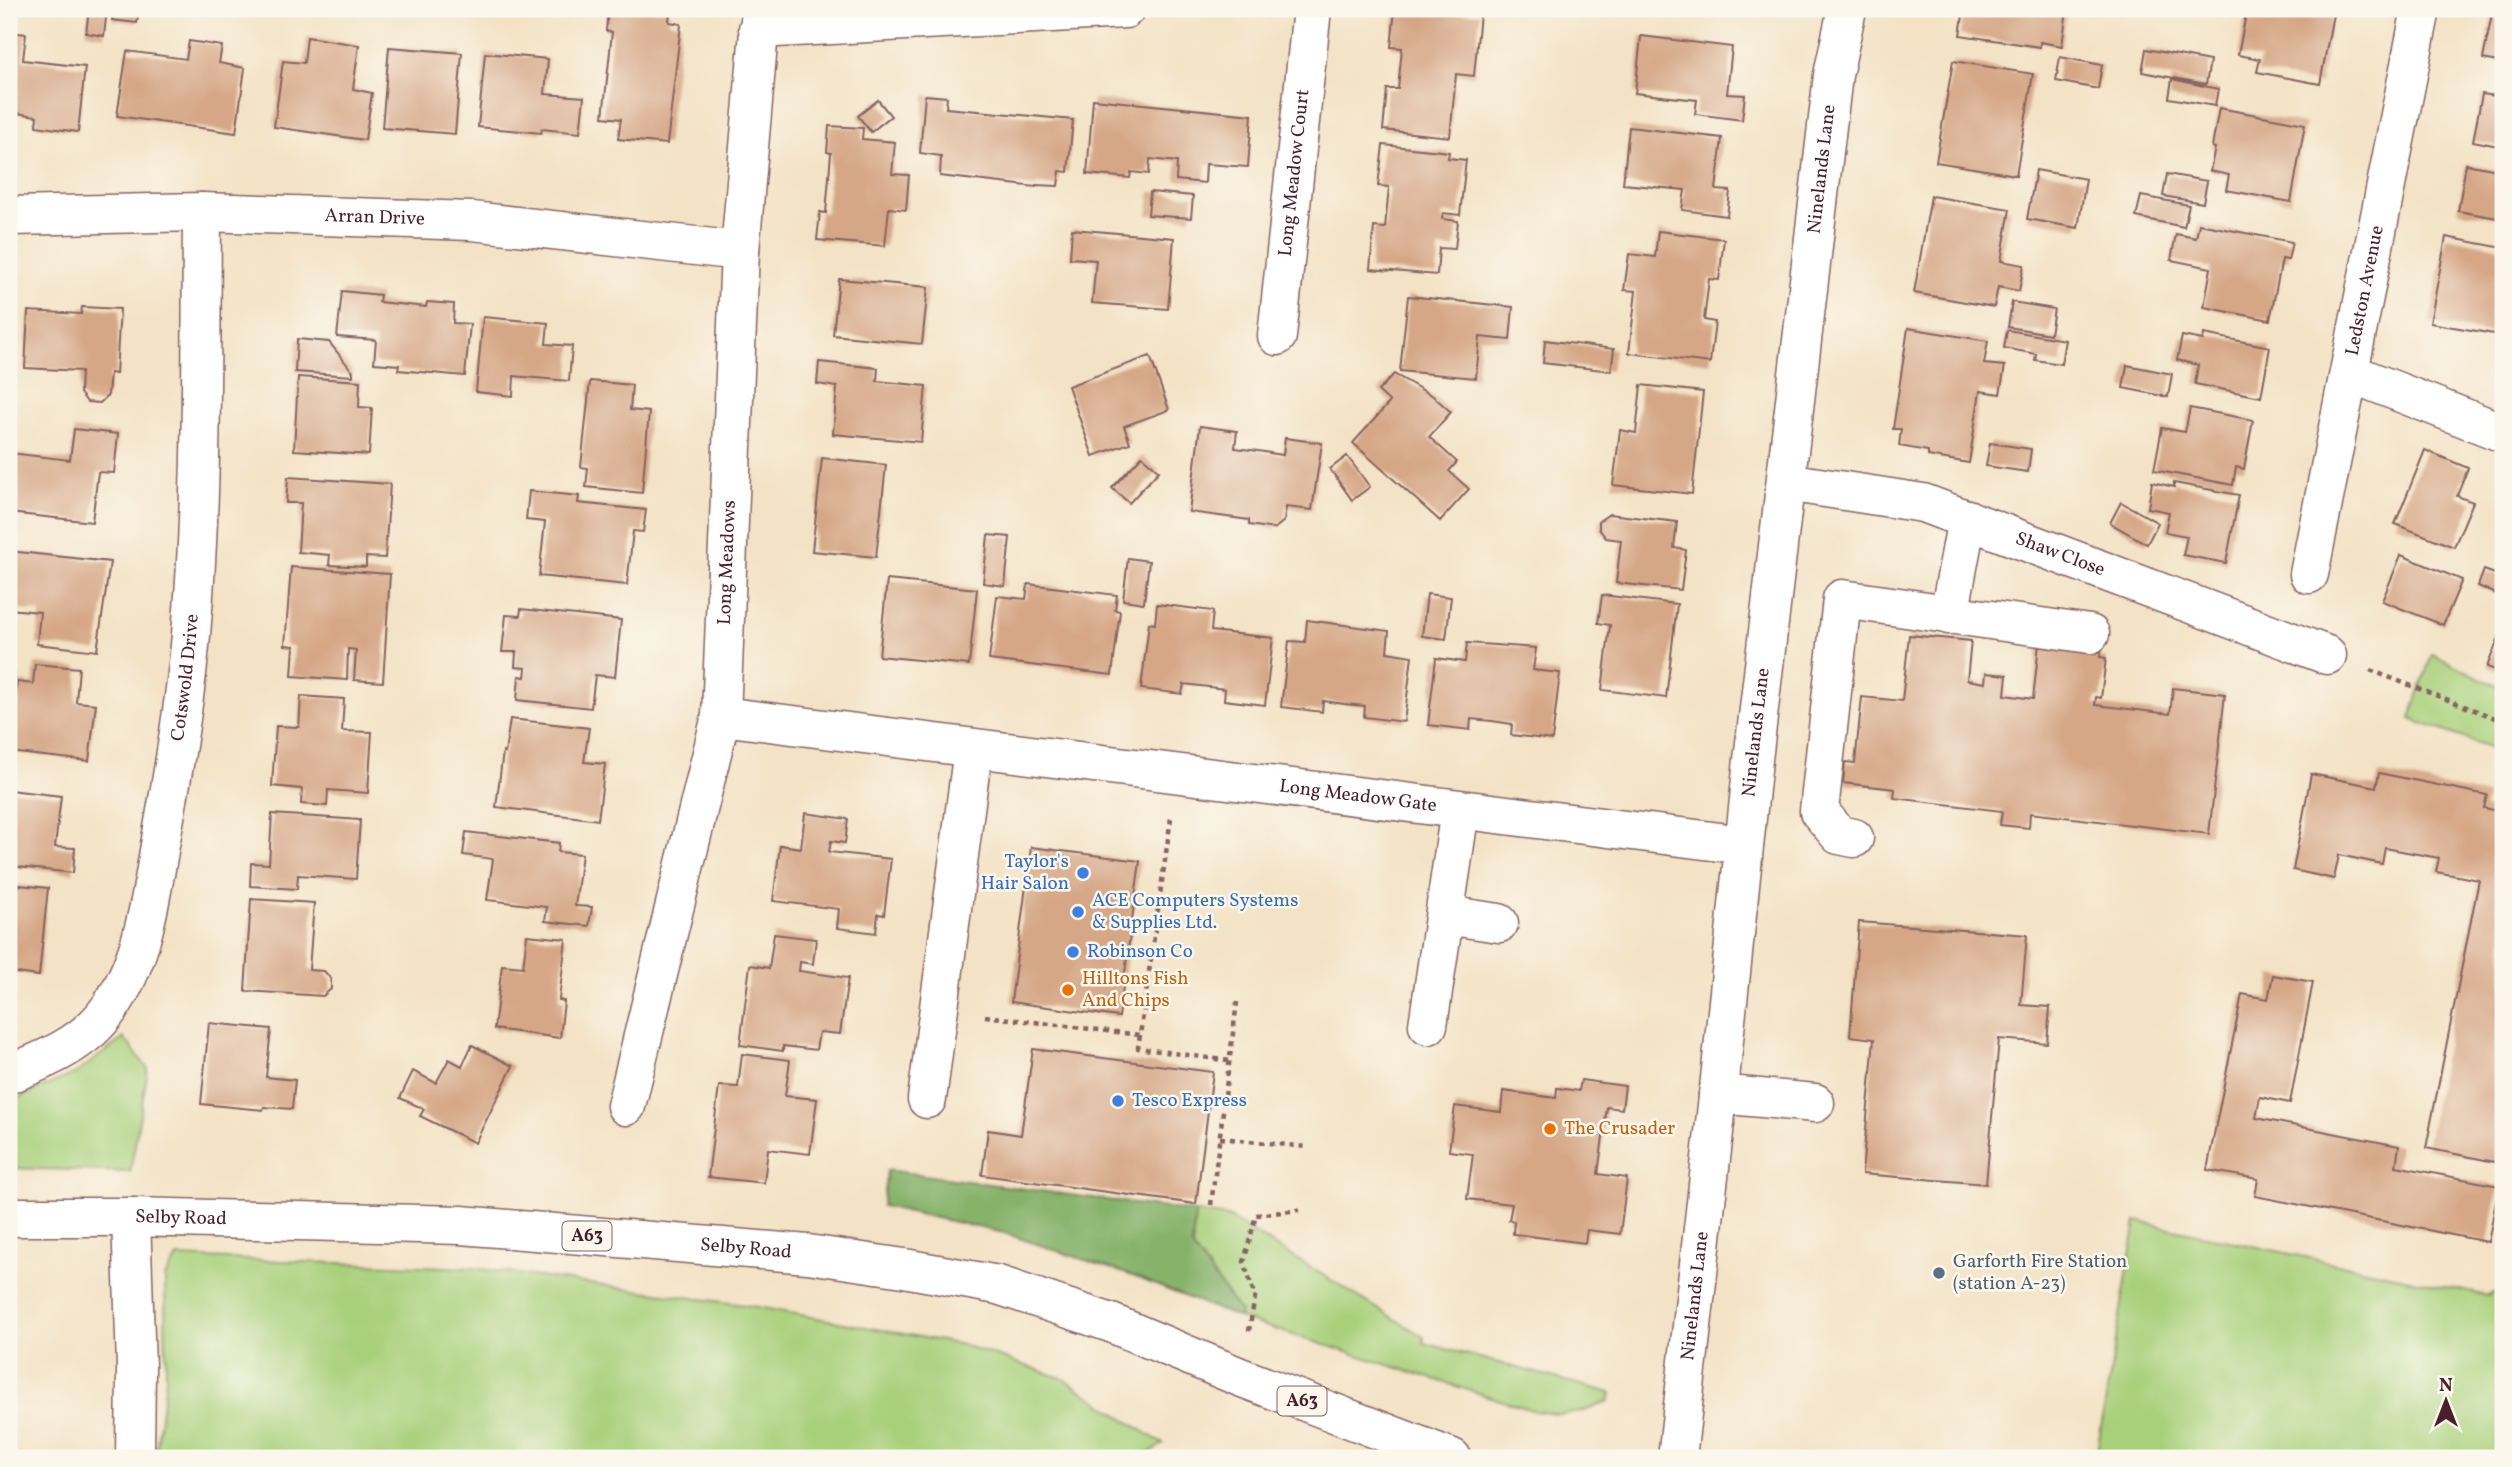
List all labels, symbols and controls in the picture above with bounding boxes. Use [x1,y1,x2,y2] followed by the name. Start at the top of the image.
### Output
[1273,88,1316,258] street label: Long Meadow Court
[1802,103,1842,235] street label: Ninelands Lane
[324,203,425,232] street label: Arran Drive
[2340,223,2391,358] street label: Ledston Avenue
[712,500,743,625] street label: Long Meadows
[2011,526,2109,583] street label: Shaw Close
[165,613,206,743] street label: Cotswold Drive
[1736,666,1777,798] street label: Ninelands Lane
[1278,774,1438,819] street label: Long Meadow Gate
[981,849,1069,897] place label: Taylor's Hair Salon
[1075,865,1091,881] marker: Taylor's Hair Salon
[1092,888,1298,936] place label: ACE Computers Systems & Supplies Ltd.
[1070,904,1086,920] marker: ACE Computers Systems & Supplies Ltd.
[1087,939,1193,965] place label: Robinson Co
[1065,944,1081,960] marker: Robinson Co
[1082,966,1189,1014] place label: Hilltons Fish And Chips
[1060,982,1076,998] marker: Hilltons Fish And Chips
[1132,1088,1247,1114] place label: Tesco Express
[1110,1093,1126,1109] marker: Tesco Express
[1564,1116,1675,1142] place label: The Crusader
[1542,1121,1558,1137] marker: The Crusader
[135,1204,227,1232] street label: Selby Road
[562,1222,612,1251] road number: A63
[1675,1230,1716,1362] street label: Ninelands Lane
[699,1232,793,1266] street label: Selby Road
[1953,1249,2127,1297] place label: Garforth Fire Station (station A-23)
[1931,1265,1947,1281] marker: Garforth Fire Station (station A-23)
[2410,1366,2480,1436] north arrow
[2439,1373,2453,1399] text: N
[1278,1386,1326,1416] road number: A63

